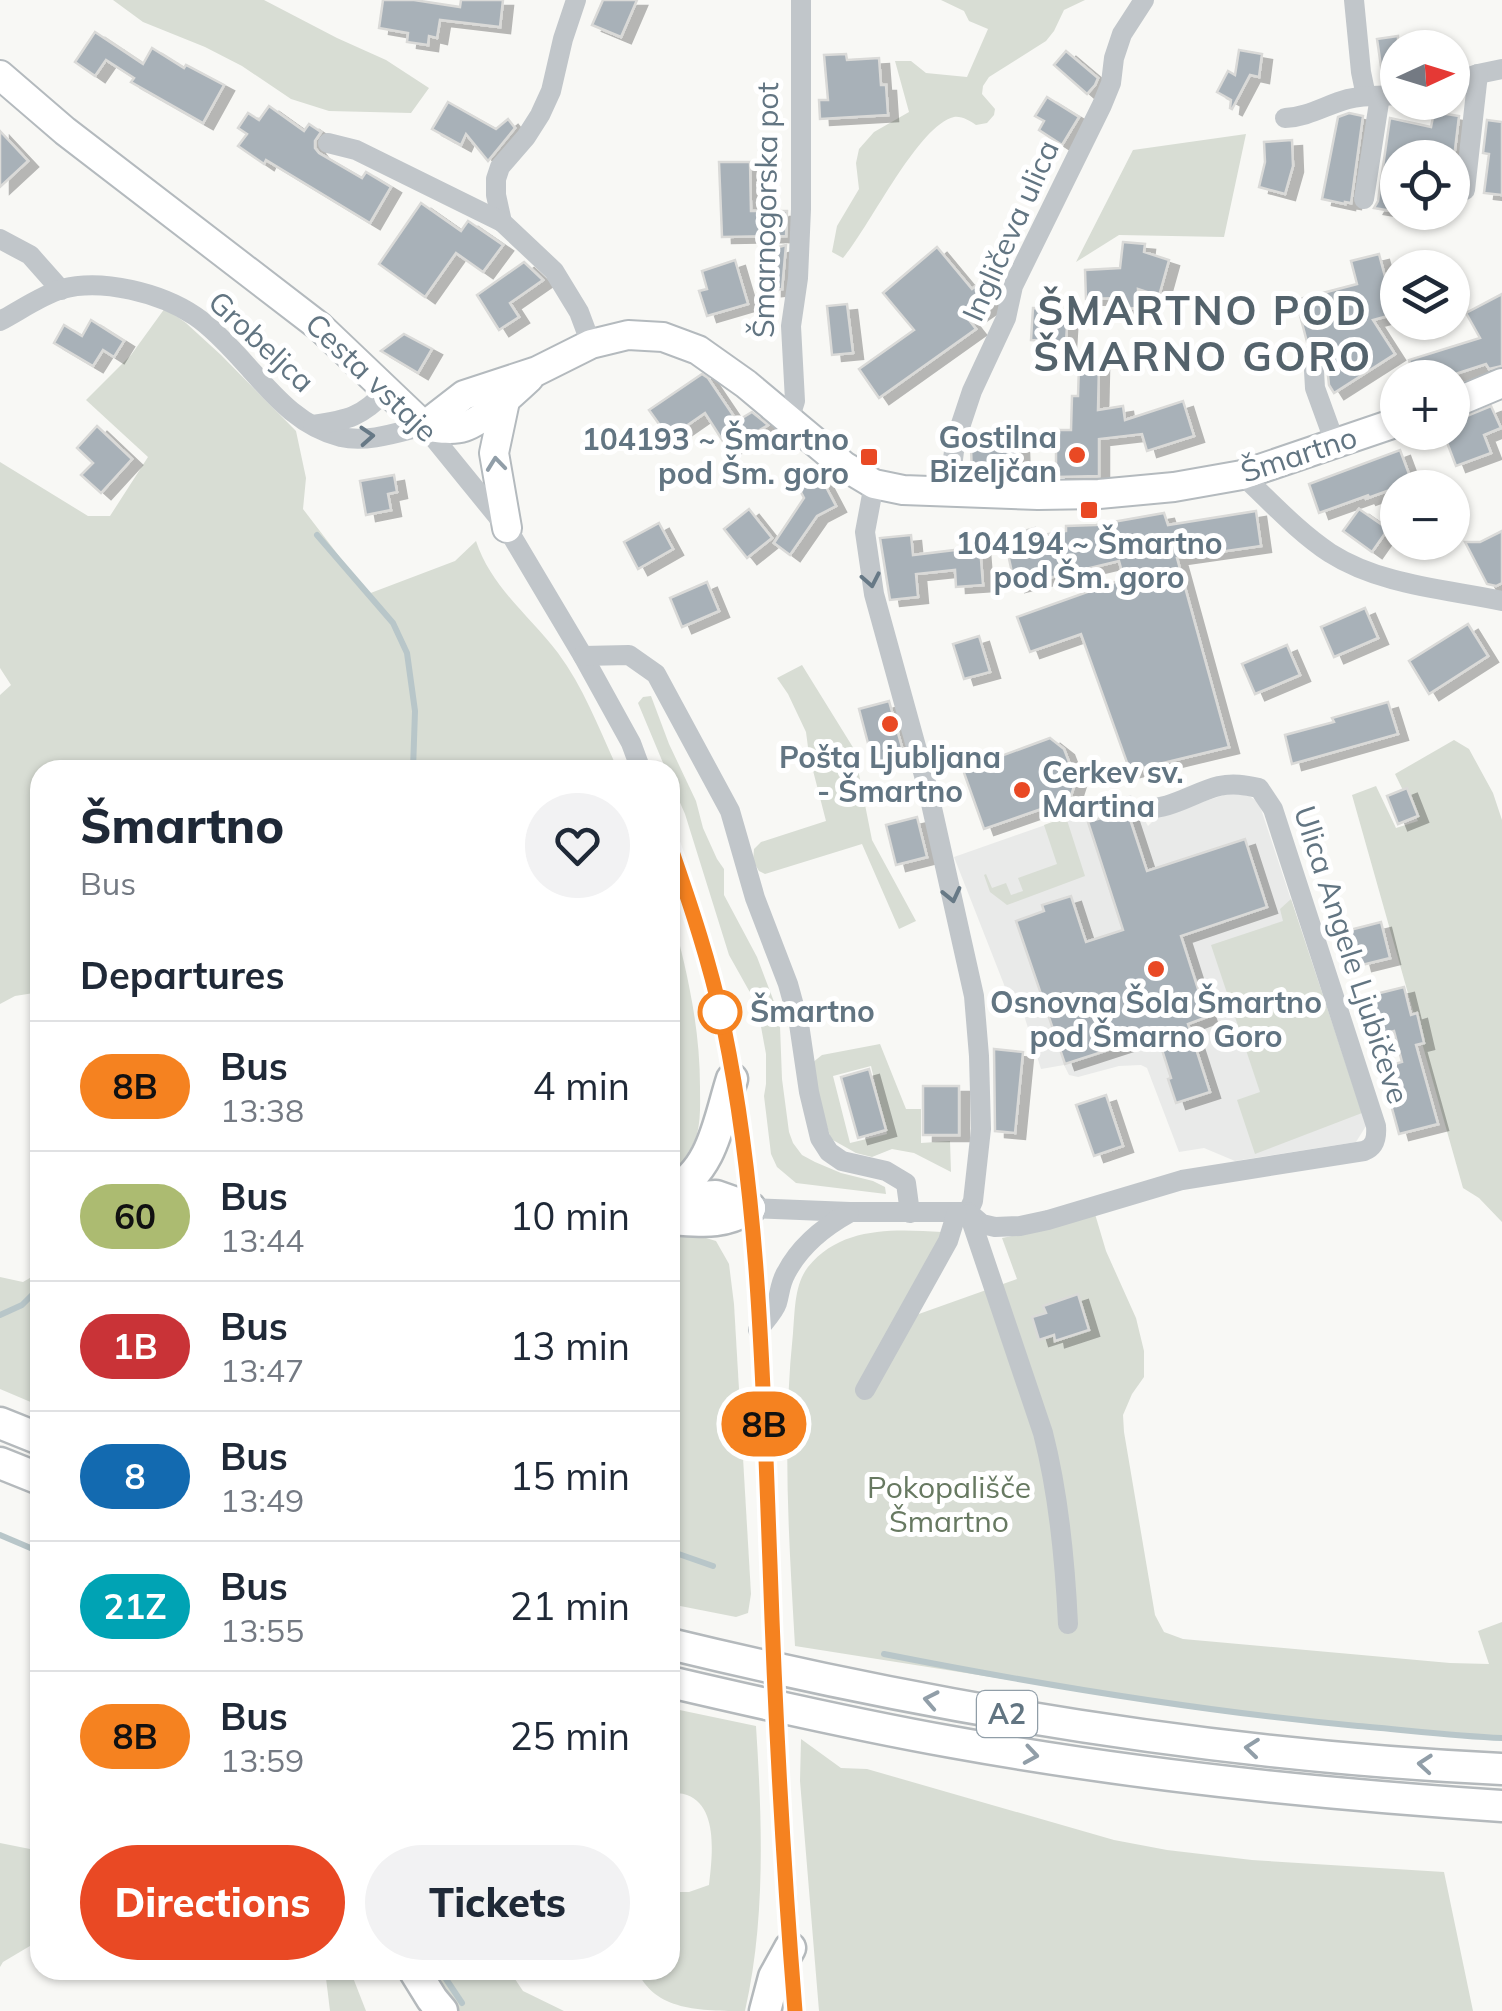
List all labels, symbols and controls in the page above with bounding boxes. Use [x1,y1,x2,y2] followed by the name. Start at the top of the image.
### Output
[1380,30,1470,120] north arrow
[1380,30,1470,560] map controls
[744,82,786,338] street label: Šmarnogorska pot
[953,134,1067,327] street label: Ingličeva ulica
[1380,140,1470,230] button: locate
[1380,250,1470,340] button: layers
[201,283,323,400] street label: Grobeljca
[1033,285,1373,381] district label: ŠMARTNO POD ŠMARNO GORO
[298,305,446,450] street label: Cesta vstaje
[1380,360,1470,450] button: +
[1236,417,1362,491] street label: Šmartno
[929,418,1057,490] place label: Gostilna Bizeljčan
[582,420,849,492] place label: 104193 ~ Šmartno pod Šm. goro
[360,426,376,448] one-way arrow
[1066,444,1088,466] marker: Gostilna Bizeljčan
[858,446,880,468] marker: 104193 ~ Šmartno pod Šm. goro
[486,456,507,472] one-way arrow
[1380,470,1470,560] button: −
[1078,499,1100,521] marker: 104194 ~ Šmartno pod Šm. goro
[955,524,1223,596] place label: 104194 ~ Šmartno pod Šm. goro
[860,571,881,588] one-way arrow
[879,713,901,735] marker: Pošta Ljubljana - Šmartno
[779,738,1001,810] place label: Pošta Ljubljana - Šmartno
[1042,753,1184,825] place label: Cerkev sv. Martina
[1011,779,1033,801] marker: Cerkev sv. Martina
[525,793,630,898] button: heart
[80,795,284,855] text: Šmartno
[1286,801,1418,1108] street label: Ulica Angele Ljubičeve
[80,863,136,903] text: Bus
[940,886,961,903] one-way arrow
[80,951,284,999] text: Departures
[1145,958,1167,980] marker: Osnovna Šola Šmartno pod Šmarno Goro
[990,983,1322,1055] place label: Osnovna Šola Šmartno pod Šmarno Goro
[699,991,741,1033] marker: Šmartno
[750,992,875,1030] place label: Šmartno
[220,1042,288,1090] text: Bus
[533,1062,630,1110] text: 4 min
[112,1064,158,1108] text: 8B
[220,1090,304,1130] text: 13:38
[220,1172,288,1220] text: Bus
[510,1192,630,1240] text: 10 min
[114,1194,156,1238] text: 60
[220,1220,304,1260] text: 13:44
[220,1302,288,1350] text: Bus
[510,1322,630,1370] text: 13 min
[112,1324,158,1368] text: 1B
[220,1350,304,1390] text: 13:47
[719,1392,809,1456] line badge: 8B
[741,1402,787,1446] text: 8B
[220,1432,288,1480] text: Bus
[510,1452,630,1500] text: 15 min
[124,1454,146,1498] text: 8
[867,1468,1031,1540] park label: Pokopališče Šmartno
[220,1480,304,1520] text: 13:49
[220,1562,288,1610] text: Bus
[510,1582,630,1630] text: 21 min
[103,1584,167,1628] text: 21Z
[220,1610,304,1650] text: 13:55
[922,1690,939,1711] one-way arrow
[977,1691,1037,1737] road number: A2
[220,1692,288,1740] text: Bus
[510,1712,630,1760] text: 25 min
[112,1714,158,1758] text: 8B
[1244,1738,1260,1759] one-way arrow
[220,1740,304,1780] text: 13:59
[1023,1744,1039,1765] one-way arrow
[1417,1754,1433,1776] one-way arrow
[80,1845,345,1960] button: Directions
[365,1845,630,1960] button: Tickets

